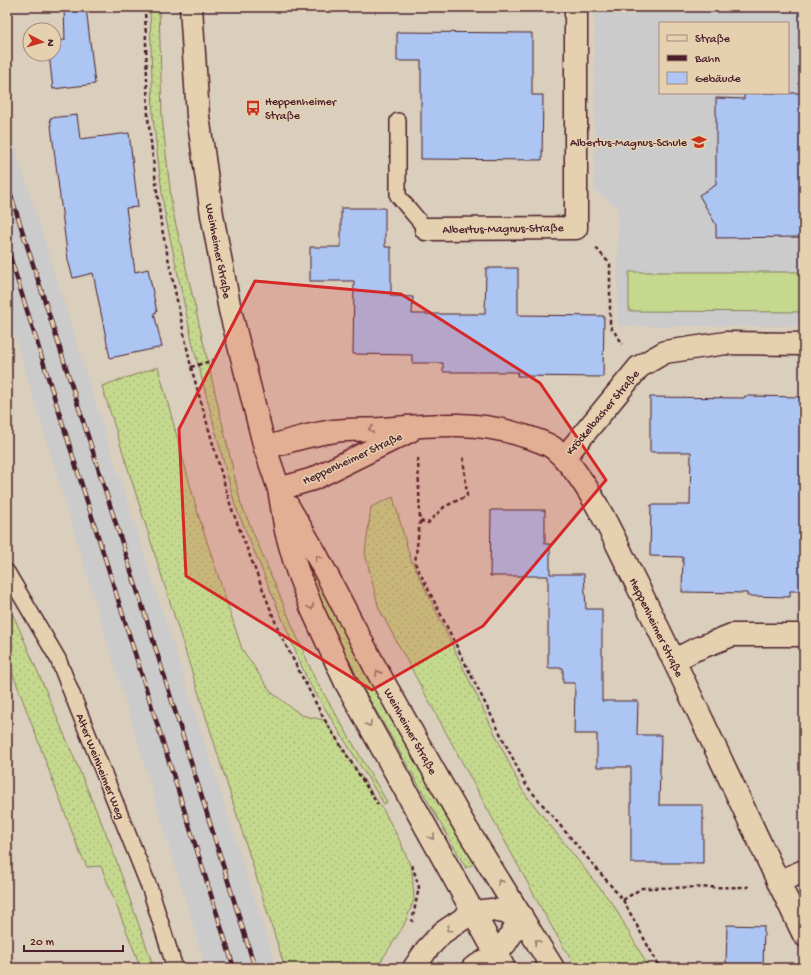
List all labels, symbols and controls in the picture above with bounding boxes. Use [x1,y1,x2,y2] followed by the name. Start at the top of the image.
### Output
[22,22,62,62] north arrow
[659,22,789,94] legend
[695,33,731,47] text: Straße
[44,39,56,47] text: N
[694,53,720,67] text: Bahn
[695,73,741,87] text: Gebäude
[265,96,338,124] place label: Heppenheimer Straße
[244,99,262,117] bus stop icon: Heppenheimer Straße
[690,133,708,151] school or university icon: Albertus-Magnus-Schule
[570,137,688,151] place label: Albertus-Magnus-Schule
[201,203,233,301] street label: Weinheimer Straße
[442,222,565,238] street label: Albertus-Magnus-Straße
[564,367,644,459] street label: Kröckelbacher Straße
[368,425,374,433] one-way arrow
[301,430,406,489] street label: Heppenheimer Straße
[315,555,322,562] one-way arrow
[625,576,686,681] street label: Heppenheimer Straße
[306,603,314,611] one-way arrow
[376,670,383,677] one-way arrow
[380,686,439,778] street label: Weinheimer Straße
[72,712,127,822] street label: Alter Weinheimer Weg
[364,720,371,727] one-way arrow
[427,833,434,841] one-way arrow
[497,880,504,887] one-way arrow
[446,924,453,931] one-way arrow
[24,927,123,953] scale bar
[30,936,55,950] text: 20 m
[534,939,541,946] one-way arrow

